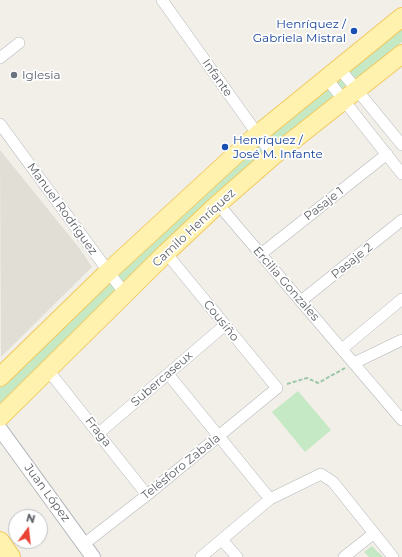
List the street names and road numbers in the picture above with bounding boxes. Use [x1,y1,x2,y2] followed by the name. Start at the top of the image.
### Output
[199,56,235,100] street label: Infante
[24,160,100,258] street label: Manuel Rodríguez
[301,184,347,224] street label: Pasaje 1
[150,186,238,270] street label: Camilo Henríquez
[328,240,376,282] street label: Pasaje 2
[250,244,322,324] street label: Ercilia Gonzales
[200,298,242,344] street label: Cousiño
[128,348,196,410] street label: Subercaseux
[82,414,114,450] street label: Fraga
[139,431,223,503] street label: Telésforo Zabala
[21,461,73,525] street label: Juan López

